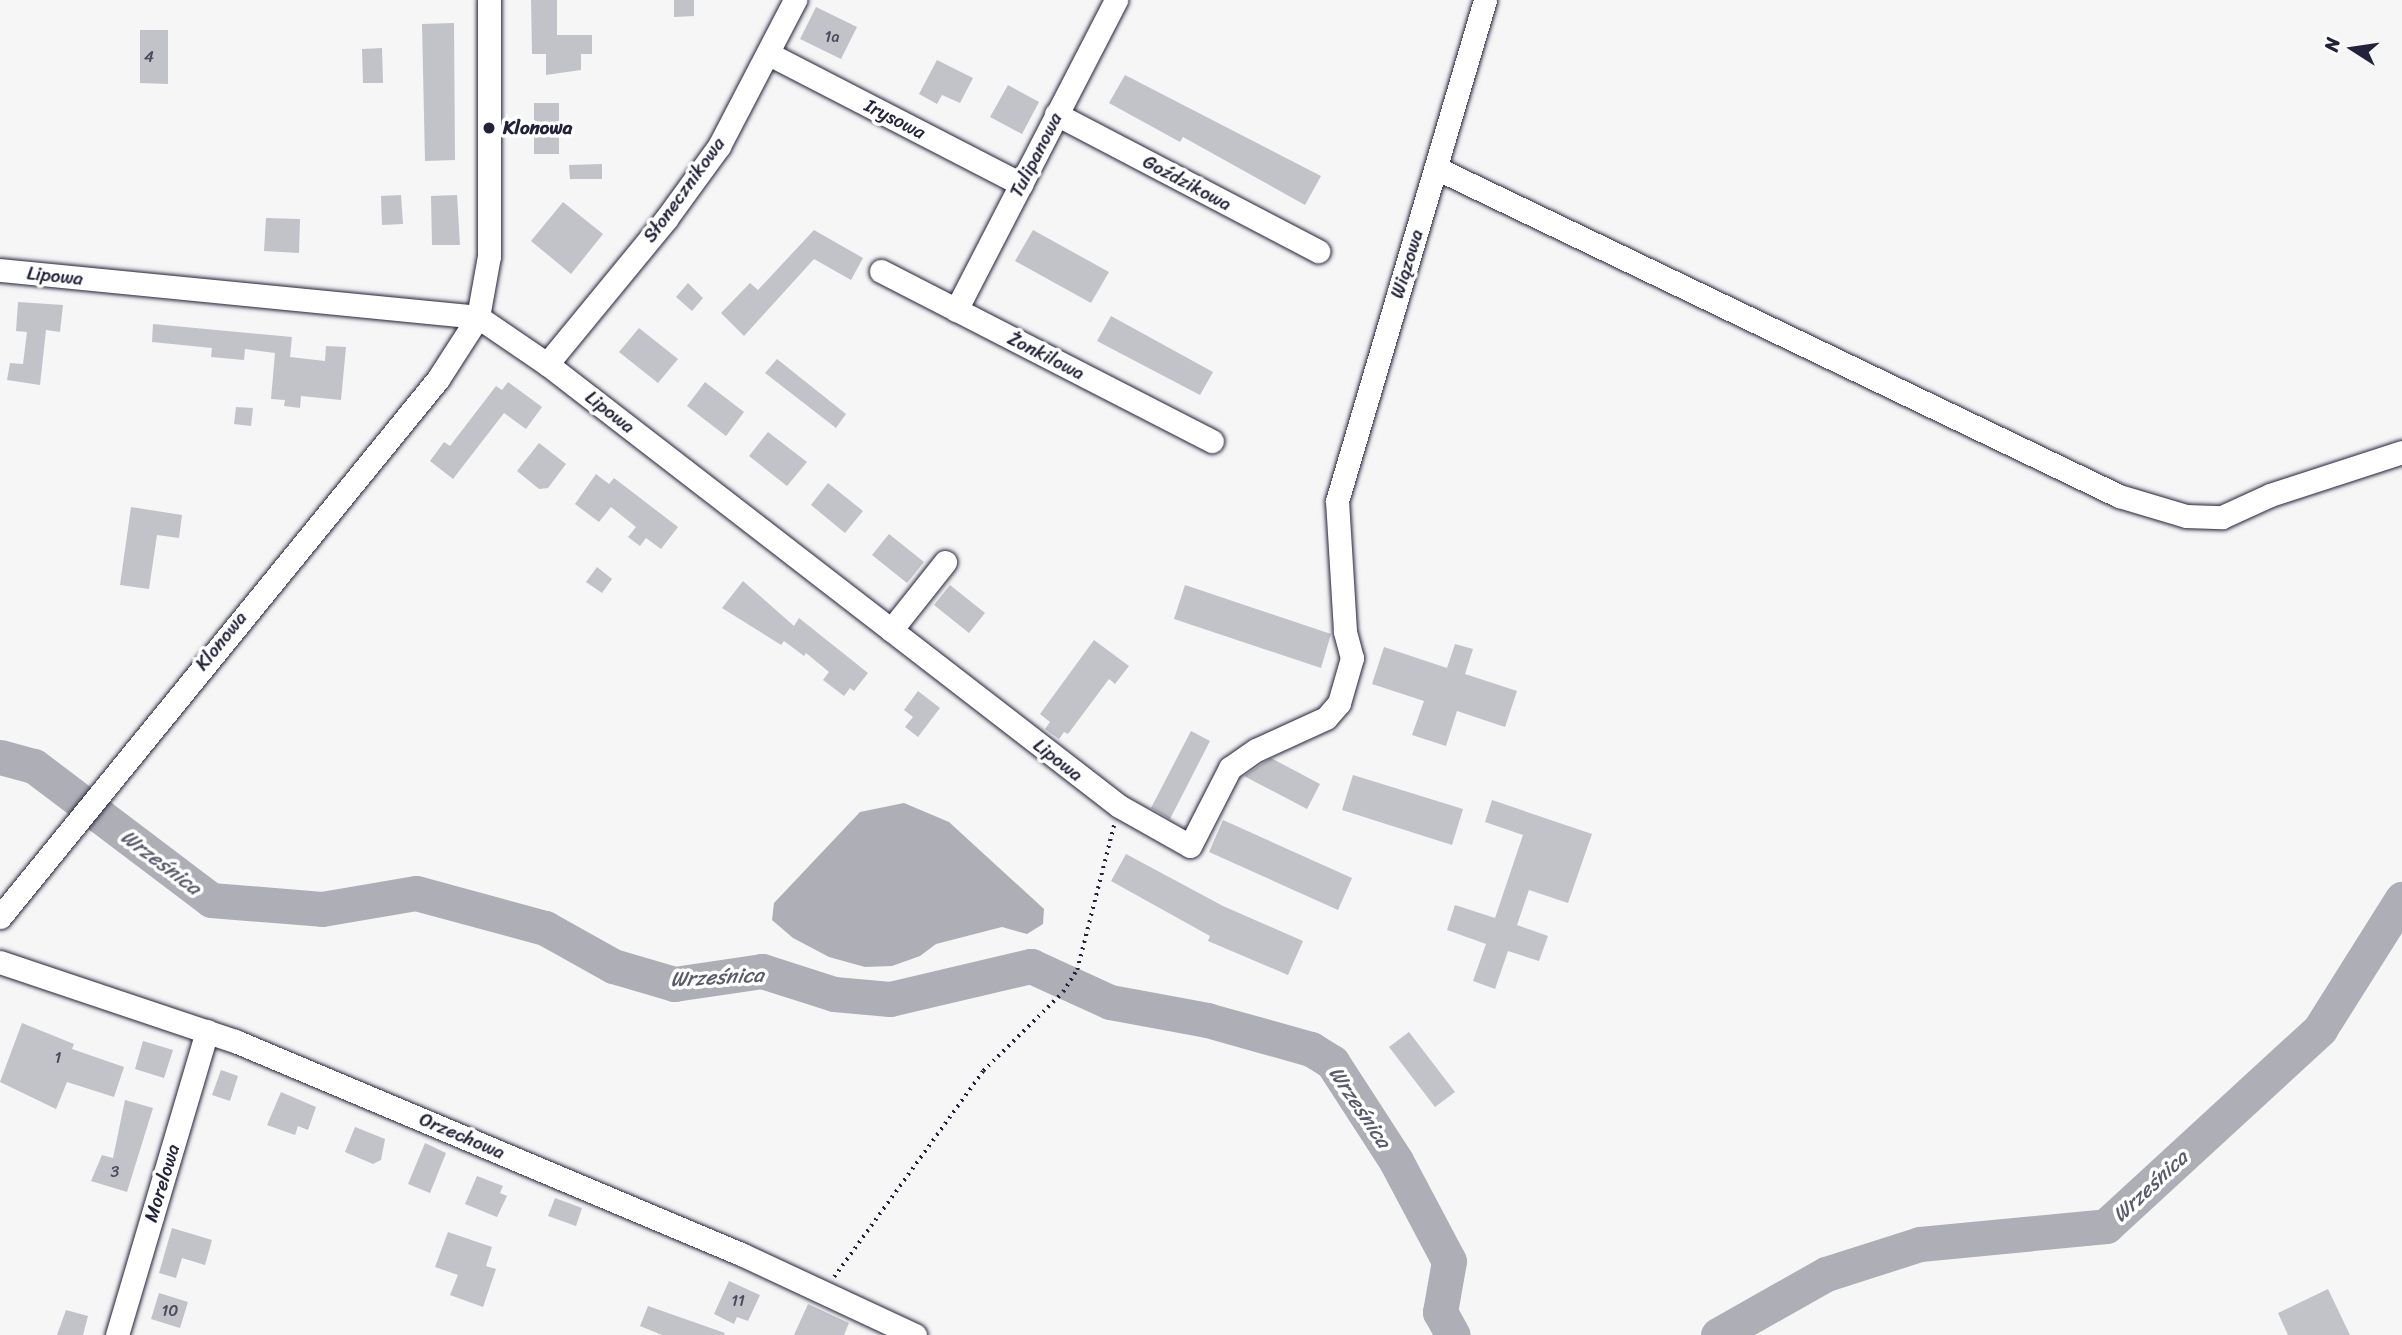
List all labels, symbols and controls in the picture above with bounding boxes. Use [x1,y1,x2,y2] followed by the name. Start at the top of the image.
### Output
[2318,14,2388,84] north arrow
[825,27,839,47] house number: 1a
[2314,35,2349,54] text: N
[144,47,154,67] house number: 4
[861,94,929,144] street label: Irysowa
[1005,109,1067,201] street label: Tulipanowa
[503,117,572,139] place label: Klonowa
[481,120,497,136] marker: Klonowa
[638,133,730,247] street label: Słonecznikowa
[1139,150,1235,216] street label: Goździkowa
[1386,227,1428,301] street label: Wiązowa
[26,262,84,290] street label: Lipowa
[1004,327,1088,385] street label: Żonkilowa
[581,386,639,438] street label: Lipowa
[190,607,252,675] street label: Klonowa
[1029,734,1087,786] street label: Lipowa
[116,824,206,900] water label: Wrześnica
[670,962,764,992] water label: Wrześnica
[55,1048,61,1068] house number: 1
[1323,1061,1397,1153] water label: Wrześnica
[416,1108,508,1164] street label: Orzechowa
[139,1141,185,1225] street label: Morelowa
[2107,1145,2193,1227] water label: Wrześnica
[111,1162,119,1182] house number: 3
[731,1291,745,1311] house number: 11
[162,1301,178,1321] house number: 10

